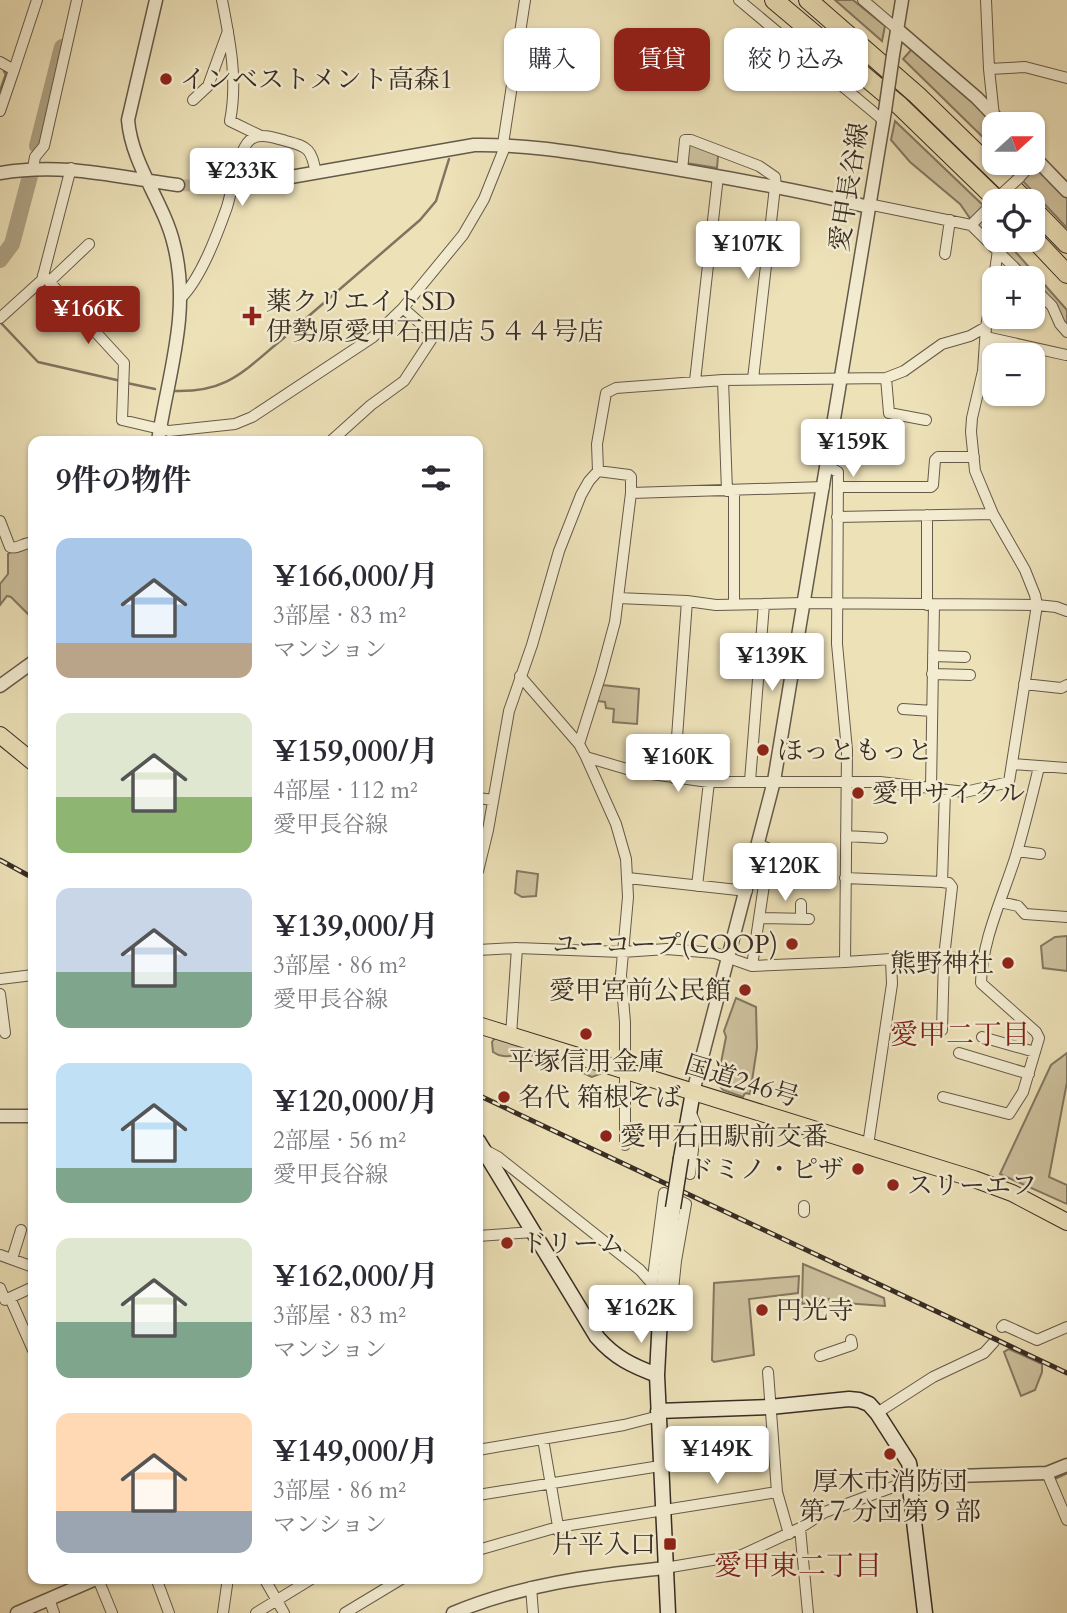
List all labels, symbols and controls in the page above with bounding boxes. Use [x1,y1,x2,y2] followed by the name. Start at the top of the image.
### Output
[504,28,600,91] chip: 購入
[614,28,710,91] chip: 賃貸
[724,28,868,91] chip: 絞り込み
[180,62,453,97] place label: インベストメント高森1
[158,71,174,87] marker: インベストメント高森1
[982,112,1045,175] north arrow
[982,112,1045,406] map controls
[822,120,876,254] street label: 愛甲長谷線
[193,148,291,208] pin: ¥233K
[206,155,278,186] text: ¥233K
[982,189,1045,252] button: locate
[699,222,797,281] pin: ¥107K
[712,228,784,259] text: ¥107K
[982,266,1045,329] button: +
[266,284,604,349] place label: 薬クリエイトSD 伊勢原愛甲石田店５４４号店
[39,286,137,346] pin: ¥166K
[52,293,124,324] text: ¥166K
[244,308,260,324] marker: 薬クリエイトSD 伊勢原愛甲石田店５４４号店
[982,343,1045,406] button: −
[804,420,902,479] pin: ¥159K
[817,426,889,457] text: ¥159K
[417,459,455,497] icon: filters
[56,460,191,501] text: 9件の物件
[273,556,439,597] text: ¥166,000/月
[112,566,196,650] icon: home
[273,600,406,631] text: 3部屋 · 83 m²
[273,634,387,665] text: マンション
[723,634,821,693] pin: ¥139K
[736,640,808,671] text: ¥139K
[273,731,439,772] text: ¥159,000/月
[777,733,933,768] place label: ほっともっと
[629,734,727,794] pin: ¥160K
[112,741,196,825] icon: home
[642,741,714,772] text: ¥160K
[755,742,771,758] marker: ほっともっと
[273,775,418,806] text: 4部屋 · 112 m²
[872,776,1025,811] place label: 愛甲サイクル
[850,785,866,801] marker: 愛甲サイクル
[273,809,388,840] text: 愛甲長谷線
[736,844,834,903] pin: ¥120K
[749,850,821,881] text: ¥120K
[273,906,439,947] text: ¥139,000/月
[112,916,196,1000] icon: home
[553,927,778,962] place label: ユーコープ(COOP)
[784,936,800,952] marker: ユーコープ(COOP)
[890,946,994,981] place label: 熊野神社
[273,950,406,981] text: 3部屋 · 86 m²
[1000,955,1016,971] marker: 熊野神社
[549,973,731,1008] place label: 愛甲宮前公民館
[737,982,753,998] marker: 愛甲宮前公民館
[273,984,388,1015] text: 愛甲長谷線
[890,1016,1030,1054] district label: 愛甲二丁目
[578,1026,594,1042] marker: 平塚信用金庫
[508,1044,664,1079] place label: 平塚信用金庫
[680,1047,804,1115] street label: 国道246号
[518,1080,681,1115] place label: 名代 箱根そば
[273,1081,439,1122] text: ¥120,000/月
[496,1089,512,1105] marker: 名代 箱根そば
[112,1091,196,1175] icon: home
[620,1119,828,1154] place label: 愛甲石田駅前交番
[273,1125,406,1156] text: 2部屋 · 56 m²
[598,1128,614,1144] marker: 愛甲石田駅前交番
[688,1152,844,1187] place label: ドミノ・ピザ
[273,1159,388,1190] text: 愛甲長谷線
[850,1161,866,1177] marker: ドミノ・ピザ
[907,1168,1037,1203] place label: スリーエフ
[885,1177,901,1193] marker: スリーエフ
[521,1226,625,1261] place label: ドリーム
[499,1235,515,1251] marker: ドリーム
[273,1256,439,1297] text: ¥162,000/月
[112,1266,196,1350] icon: home
[592,1286,690,1345] pin: ¥162K
[605,1292,677,1323] text: ¥162K
[776,1293,854,1328] place label: 円光寺
[273,1300,406,1331] text: 3部屋 · 83 m²
[754,1302,770,1318] marker: 円光寺
[273,1334,387,1365] text: マンション
[668,1426,766,1486] pin: ¥149K
[273,1431,439,1472] text: ¥149,000/月
[681,1433,753,1464] text: ¥149K
[112,1441,196,1525] icon: home
[882,1446,898,1462] marker: 厚木市消防団 第７分団第９部
[799,1464,981,1529] place label: 厚木市消防団 第７分団第９部
[273,1475,406,1506] text: 3部屋 · 86 m²
[273,1509,387,1540] text: マンション
[552,1527,656,1562] place label: 片平入口
[662,1536,678,1552] marker: 片平入口
[714,1547,882,1585] district label: 愛甲東二丁目

